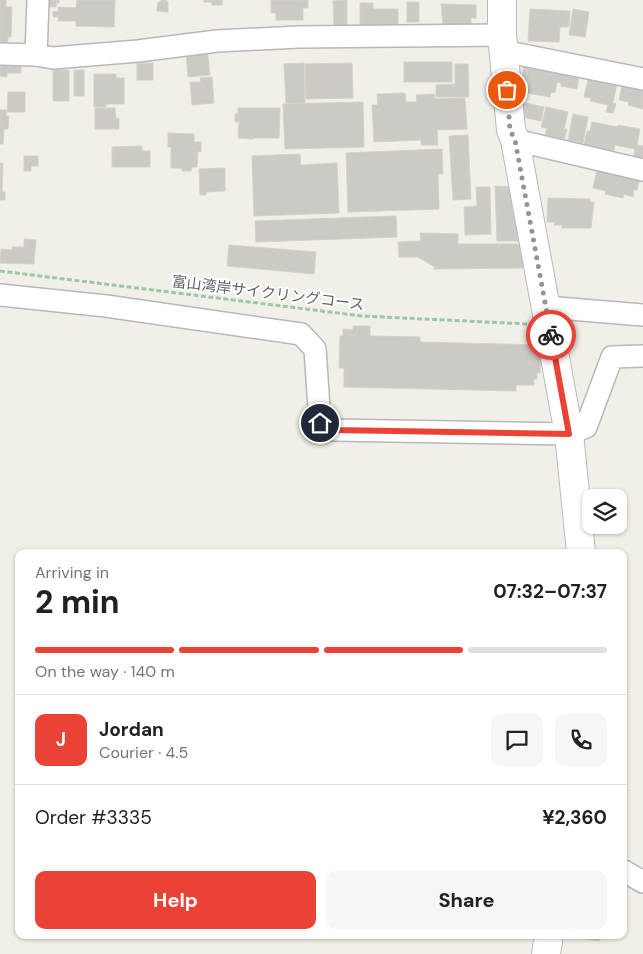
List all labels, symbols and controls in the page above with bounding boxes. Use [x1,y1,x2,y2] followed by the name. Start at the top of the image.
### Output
[486,69,528,111] pin
[493,76,521,104] icon: bag
[171,271,365,315] street label: 富山湾岸サイクリングコース
[526,310,576,360] courier
[537,321,565,349] icon: bike
[299,402,341,444] pin
[306,409,334,437] icon: home
[582,489,627,534] map controls
[582,489,627,534] button: layers
[35,562,109,583] text: Arriving in
[493,579,607,604] text: 07:32–07:37
[35,581,120,623] text: 2 min
[35,661,175,682] text: On the way · 140 m
[491,714,543,766] button: chat
[555,714,607,766] button: phone
[99,717,164,742] text: Jordan
[56,727,66,752] text: J
[99,742,188,763] text: Courier · 4.5
[35,805,152,830] text: Order #3335
[542,805,607,830] text: ¥2,360
[35,871,316,929] button: Help
[326,871,607,929] button: Share

